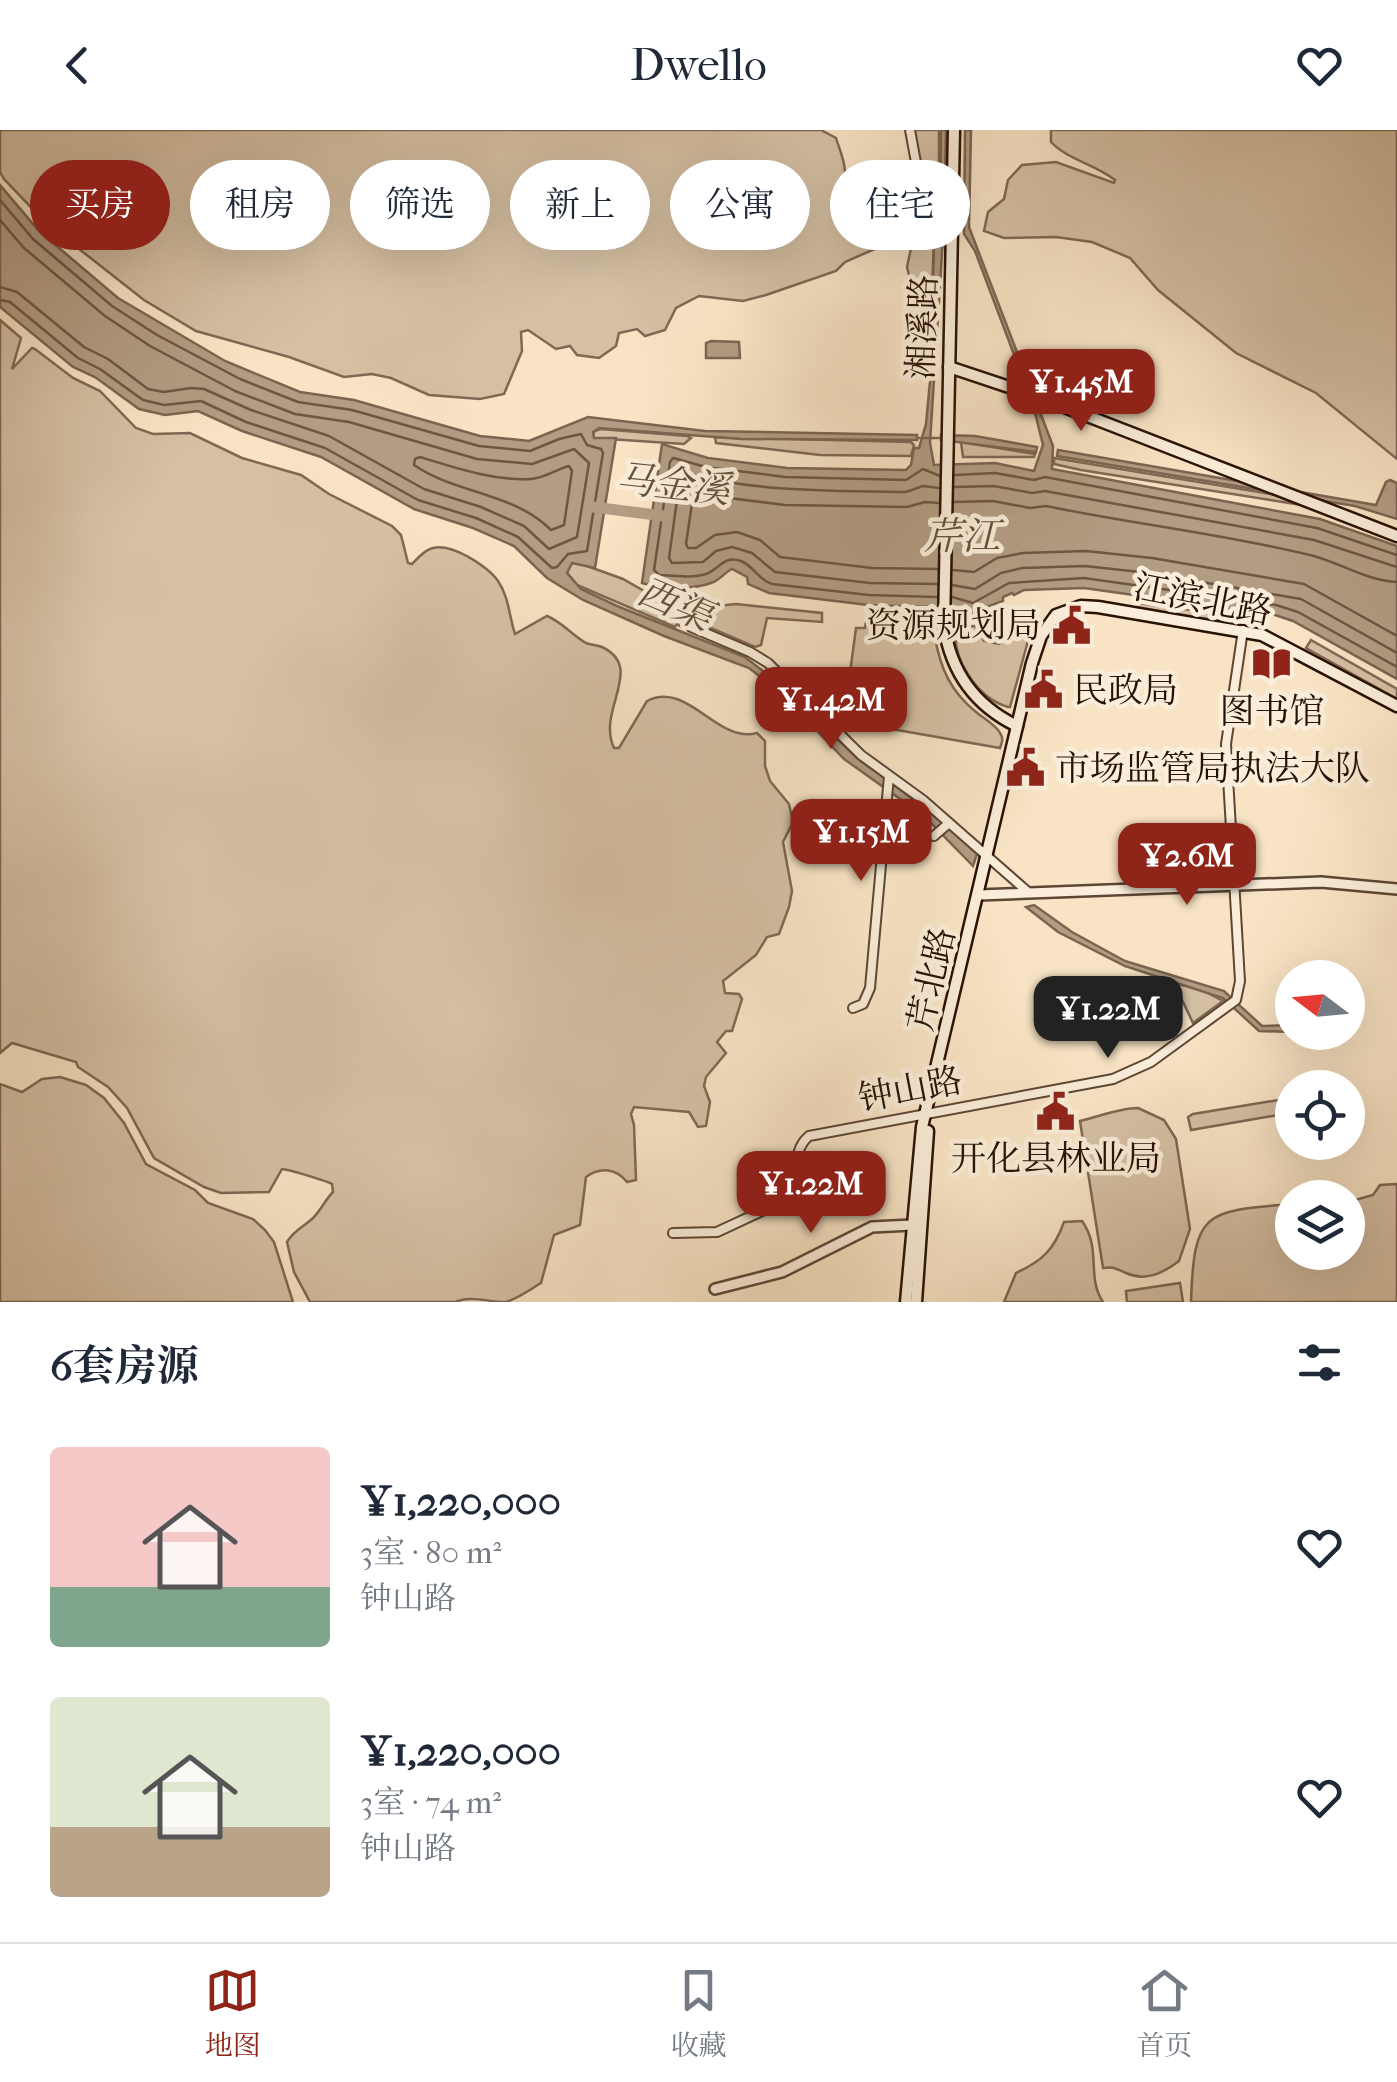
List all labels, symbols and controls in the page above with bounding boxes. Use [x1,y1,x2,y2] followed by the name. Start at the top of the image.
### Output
[50,38,105,93] icon: back
[1292,38,1347,93] icon: heart
[630,39,767,92] text: Dwello
[30,160,170,250] chip: 买房
[190,160,330,250] chip: 租房
[350,160,490,250] chip: 筛选
[510,160,650,250] chip: 新上
[670,160,810,250] chip: 公寓
[830,160,970,250] chip: 住宅
[900,274,945,380] street label: 湘溪路
[1000,349,1162,434] pin: ¥1.45M
[1029,363,1133,400] text: ¥1.45M
[614,456,736,513] water label: 马金溪
[924,514,1005,559] water label: 芹江
[1130,566,1276,633] street label: 江滨北路
[631,569,723,642] water label: 西渠
[1050,604,1092,646] public building icon: 资源规划局
[866,605,1041,646] place label: 资源规划局
[1251,643,1293,685] library icon: 图书馆
[750,667,912,752] pin: ¥1.42M
[1022,669,1064,711] public building icon: 民政局
[1073,670,1178,711] place label: 民政局
[777,681,885,718] text: ¥1.42M
[1219,691,1325,732] place label: 图书馆
[1004,747,1046,789] public building icon: 市场监管局执法大队
[1055,748,1370,789] place label: 市场监管局执法大队
[780,799,942,884] pin: ¥1.15M
[813,813,909,850] text: ¥1.15M
[1117,823,1257,908] pin: ¥2.6M
[1140,837,1234,874] text: ¥2.6M
[900,923,963,1035] street label: 芹北路
[1275,960,1365,1050] north arrow
[1275,960,1365,1270] map controls
[1027,976,1189,1061] pin: ¥1.22M
[1056,990,1160,1027] text: ¥1.22M
[855,1059,966,1120] street label: 钟山路
[1275,1070,1365,1160] button: locate
[1035,1090,1077,1132] public building icon: 开化县林业局
[951,1138,1161,1179] place label: 开化县林业局
[730,1151,892,1236] pin: ¥1.22M
[759,1165,863,1202] text: ¥1.22M
[1275,1180,1365,1270] button: layers
[1292,1335,1347,1390] icon: filters
[50,1342,199,1391] text: 6套房源
[360,1477,561,1526] text: ¥1,220,000
[130,1487,250,1607] icon: home
[1292,1520,1347,1575] icon: heart
[360,1534,502,1571] text: 3室 · 80 m²
[360,1580,456,1617] text: 钟山路
[360,1727,561,1776] text: ¥1,220,000
[130,1737,250,1857] icon: home
[1292,1770,1347,1825] icon: heart
[360,1784,501,1821] text: 3室 · 74 m²
[360,1830,456,1867] text: 钟山路
[205,1963,261,2063] tab: 地图
[670,1963,726,2063] tab: 收藏
[1136,1963,1192,2063] tab: 首页

